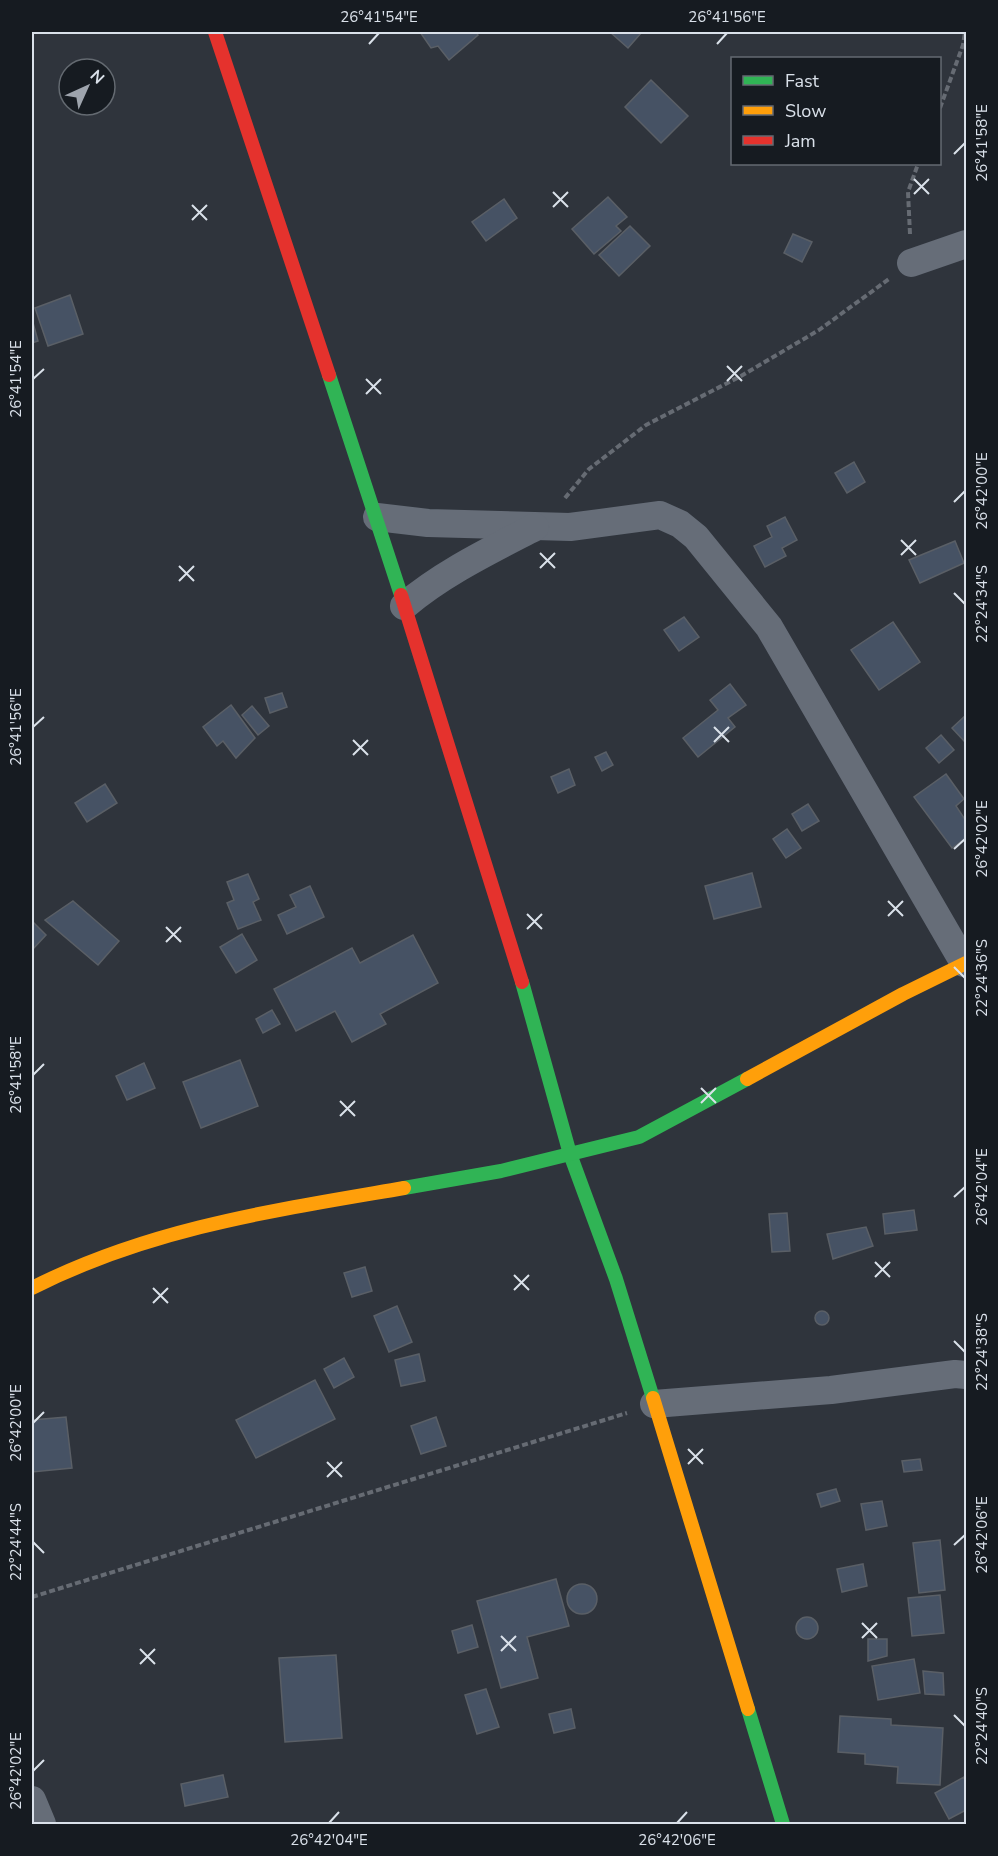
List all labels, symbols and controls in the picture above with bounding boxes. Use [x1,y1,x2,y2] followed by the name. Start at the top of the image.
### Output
[340,7,418,27] text: 26°41'54"E
[688,7,766,27] text: 26°41'56"E
[57,57,117,117] north arrow
[731,57,941,165] legend
[85,65,109,89] text: N
[785,69,820,93] text: Fast
[785,99,826,123] text: Slow
[972,104,992,182] text: 26°41'58"E
[784,129,816,153] text: Jam
[6,340,26,418] text: 26°41'54"E
[972,452,992,530] text: 26°42'00"E
[972,565,992,643] text: 22°24'34"S
[6,688,26,766] text: 26°41'56"E
[972,800,992,878] text: 26°42'02"E
[972,939,992,1017] text: 22°24'36"S
[6,1036,26,1114] text: 26°41'58"E
[972,1148,992,1226] text: 26°42'04"E
[972,1313,992,1391] text: 22°24'38"S
[6,1384,26,1462] text: 26°42'00"E
[972,1496,992,1574] text: 26°42'06"E
[6,1503,26,1581] text: 22°24'44"S
[972,1687,992,1765] text: 22°24'40"S
[6,1732,26,1810] text: 26°42'02"E
[290,1830,368,1850] text: 26°42'04"E
[638,1830,716,1850] text: 26°42'06"E

